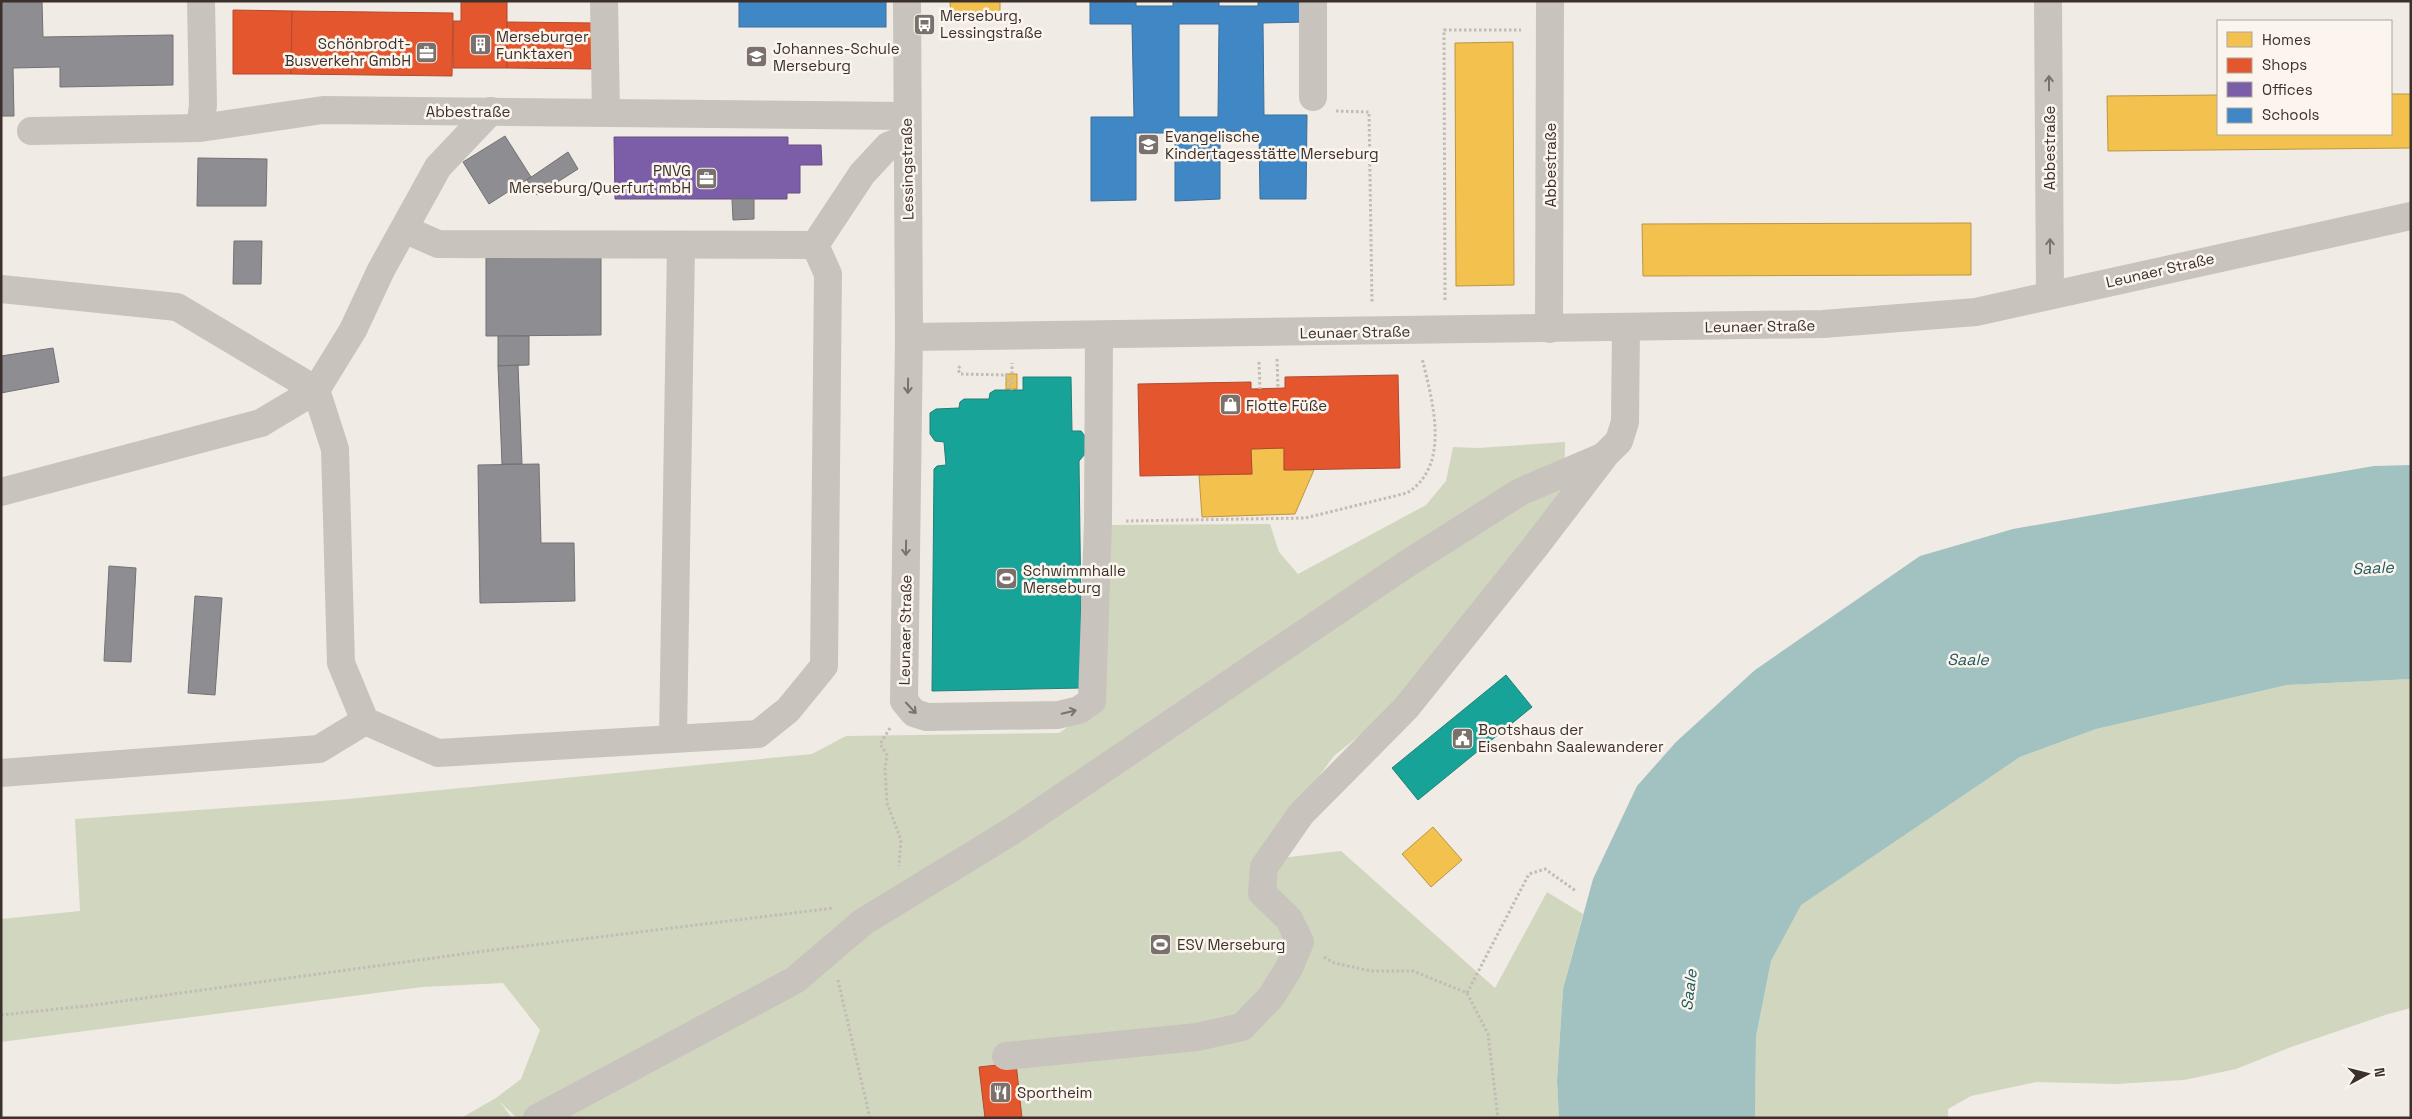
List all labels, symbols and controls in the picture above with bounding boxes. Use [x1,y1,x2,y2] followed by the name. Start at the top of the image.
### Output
[940,6,1042,42] place label: Merseburg, Lessingstraße
[912,12,936,36] bus stop icon: Merseburg, Lessingstraße
[2217,20,2392,135] legend
[496,27,589,63] place label: Merseburger Funktaxen
[2262,30,2311,49] text: Homes
[468,33,492,57] building icon: Merseburger Funktaxen
[284,34,411,70] place label: Schönbrodt- Busverkehr GmbH
[773,39,900,75] place label: Johannes-Schule Merseburg
[415,40,439,64] office icon: Schönbrodt- Busverkehr GmbH
[745,45,769,69] school or university icon: Johannes-Schule Merseburg
[2262,55,2307,74] text: Shops
[2044,76,2054,92] one-way arrow
[2262,80,2313,99] text: Offices
[426,102,510,121] street label: Abbestraße
[2262,105,2320,124] text: Schools
[2040,106,2059,190] street label: Abbestraße
[897,118,917,220] street label: Lessingstraße
[1541,123,1560,207] street label: Abbestraße
[1165,127,1379,163] place label: Evangelische Kindertagesstätte Merseburg
[1137,133,1161,157] school or university icon: Evangelische Kindertagesstätte Merseburg
[509,161,691,197] place label: PNVG Merseburg/Querfurt mbH
[695,167,719,191] office icon: PNVG Merseburg/Querfurt mbH
[2045,238,2055,254] one-way arrow
[2104,248,2216,292] street label: Leunaer Straße
[1705,316,1816,336] street label: Leunaer Straße
[1300,322,1411,342] street label: Leunaer Straße
[903,377,913,393] one-way arrow
[1218,393,1242,417] shop icon: Flotte Füße
[1246,396,1327,415] place label: Flotte Füße
[901,540,911,556] one-way arrow
[2352,556,2395,580] water label: Saale
[1023,561,1126,597] place label: Schwimmhalle Merseburg
[995,567,1019,591] sports icon: Schwimmhalle Merseburg
[895,574,915,685] street label: Leunaer Straße
[1947,649,1989,670] water label: Saale
[904,701,916,714] one-way arrow
[1061,707,1077,716] one-way arrow
[1478,720,1664,756] place label: Bootshaus der Eisenbahn Saalewanderer
[1450,726,1474,750] public building icon: Bootshaus der Eisenbahn Saalewanderer
[1149,932,1173,956] sports icon: ESV Merseburg
[1177,935,1285,954] place label: ESV Merseburg
[1676,968,1702,1012] water label: Saale
[2342,1049,2392,1099] north arrow
[2370,1067,2389,1078] text: N
[989,1080,1013,1104] restaurant icon: Sportheim
[1017,1083,1092,1102] place label: Sportheim

